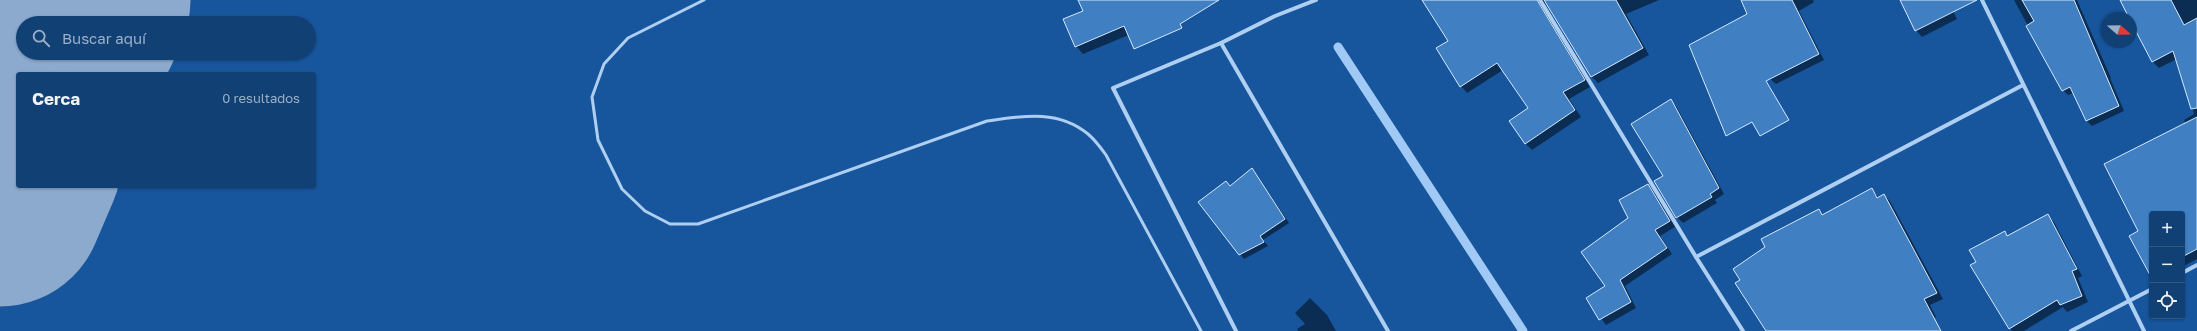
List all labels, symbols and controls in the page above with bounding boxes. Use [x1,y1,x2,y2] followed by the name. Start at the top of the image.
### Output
[2101,12,2137,48] north arrow
[16,16,316,60] search box
[30,27,52,49] icon: search
[62,29,146,47] text: Buscar aquí
[32,88,80,109] text: Cerca
[222,90,300,106] text: 0 resultados
[2149,211,2185,319] map controls
[2149,211,2185,247] button: +
[2149,247,2185,283] button: −
[2149,283,2185,319] button: locate

